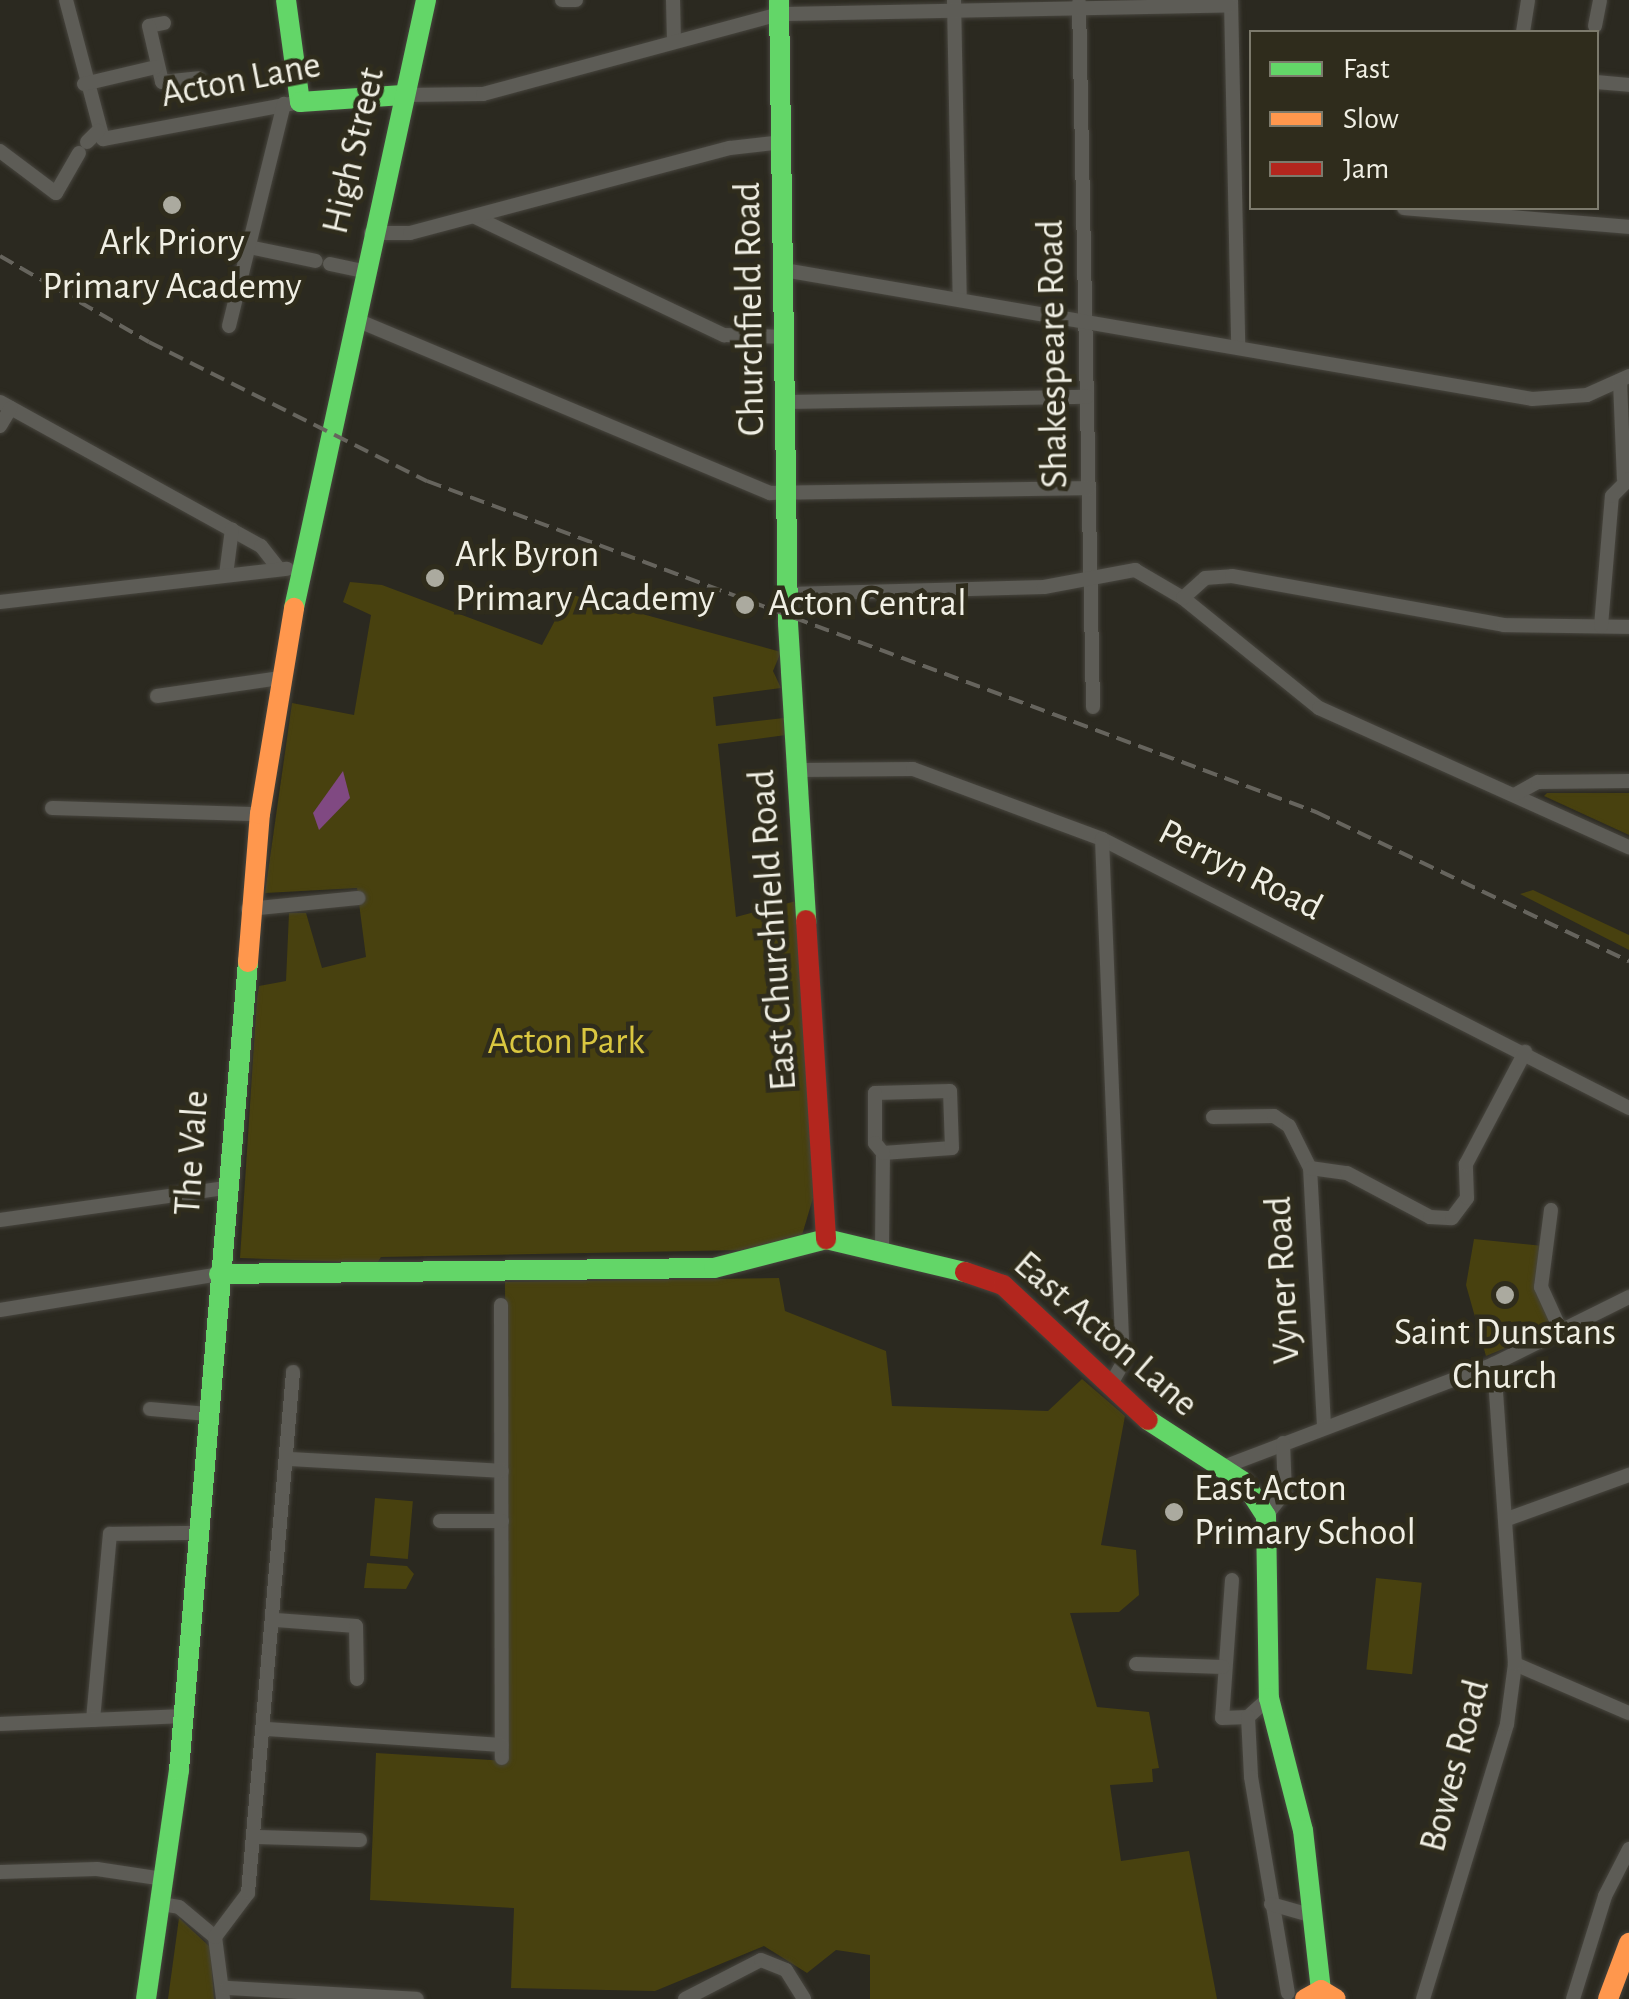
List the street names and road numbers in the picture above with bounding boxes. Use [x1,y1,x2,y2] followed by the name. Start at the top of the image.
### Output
[157,43,325,119] street label: Acton Lane
[314,63,396,239] street label: High Street
[726,181,776,437] street label: Churchfield Road
[1029,219,1079,489] street label: Shakespeare Road
[740,768,808,1092] street label: East Churchfield Road
[1150,810,1330,932] street label: Perryn Road
[166,1089,220,1217] street label: The Vale
[1257,1195,1311,1365] street label: Vyner Road
[1004,1243,1206,1427] street label: East Acton Lane
[1411,1675,1501,1857] street label: Bowes Road

